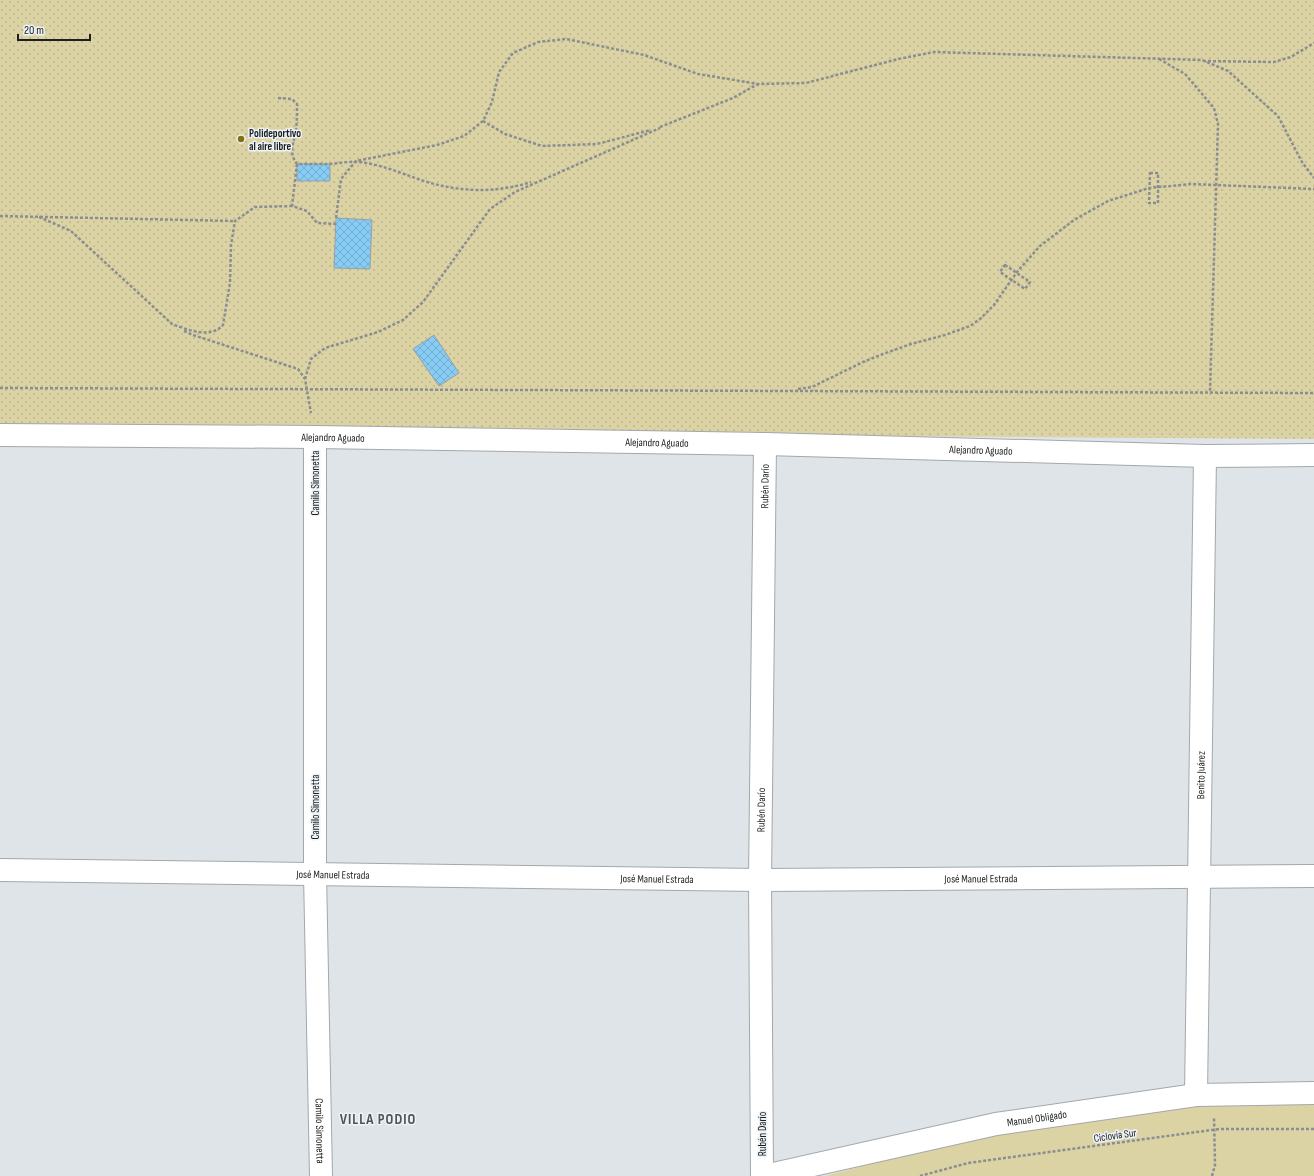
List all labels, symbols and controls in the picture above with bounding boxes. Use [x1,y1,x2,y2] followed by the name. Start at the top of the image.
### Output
[18,16,90,42] scale bar
[24,23,44,38] text: 20 m
[249,127,301,153] place label: Polideportivo al aire libre
[236,134,246,144] marker: Polideportivo al aire libre
[300,431,365,445] street label: Alejandro Aguado
[624,436,689,450] street label: Alejandro Aguado
[948,443,1013,458] street label: Alejandro Aguado
[309,450,322,516] street label: Camilo Simonetta
[758,463,772,508] street label: Rubén Darío
[1194,751,1208,799] street label: Benito Juárez
[309,774,322,840] street label: Camilo Simonetta
[755,787,768,832] street label: Rubén Darío
[295,868,370,882] street label: José Manuel Estrada
[619,872,694,886] street label: José Manuel Estrada
[943,872,1018,886] street label: José Manuel Estrada
[312,1098,327,1164] street label: Camilo Simonetta
[1006,1108,1068,1129] street label: Manuel Obligado
[340,1110,416,1129] district label: VILLA PODIO
[756,1111,769,1156] street label: Rubén Darío
[1093,1126,1137,1145] street label: Ciclovía Sur

